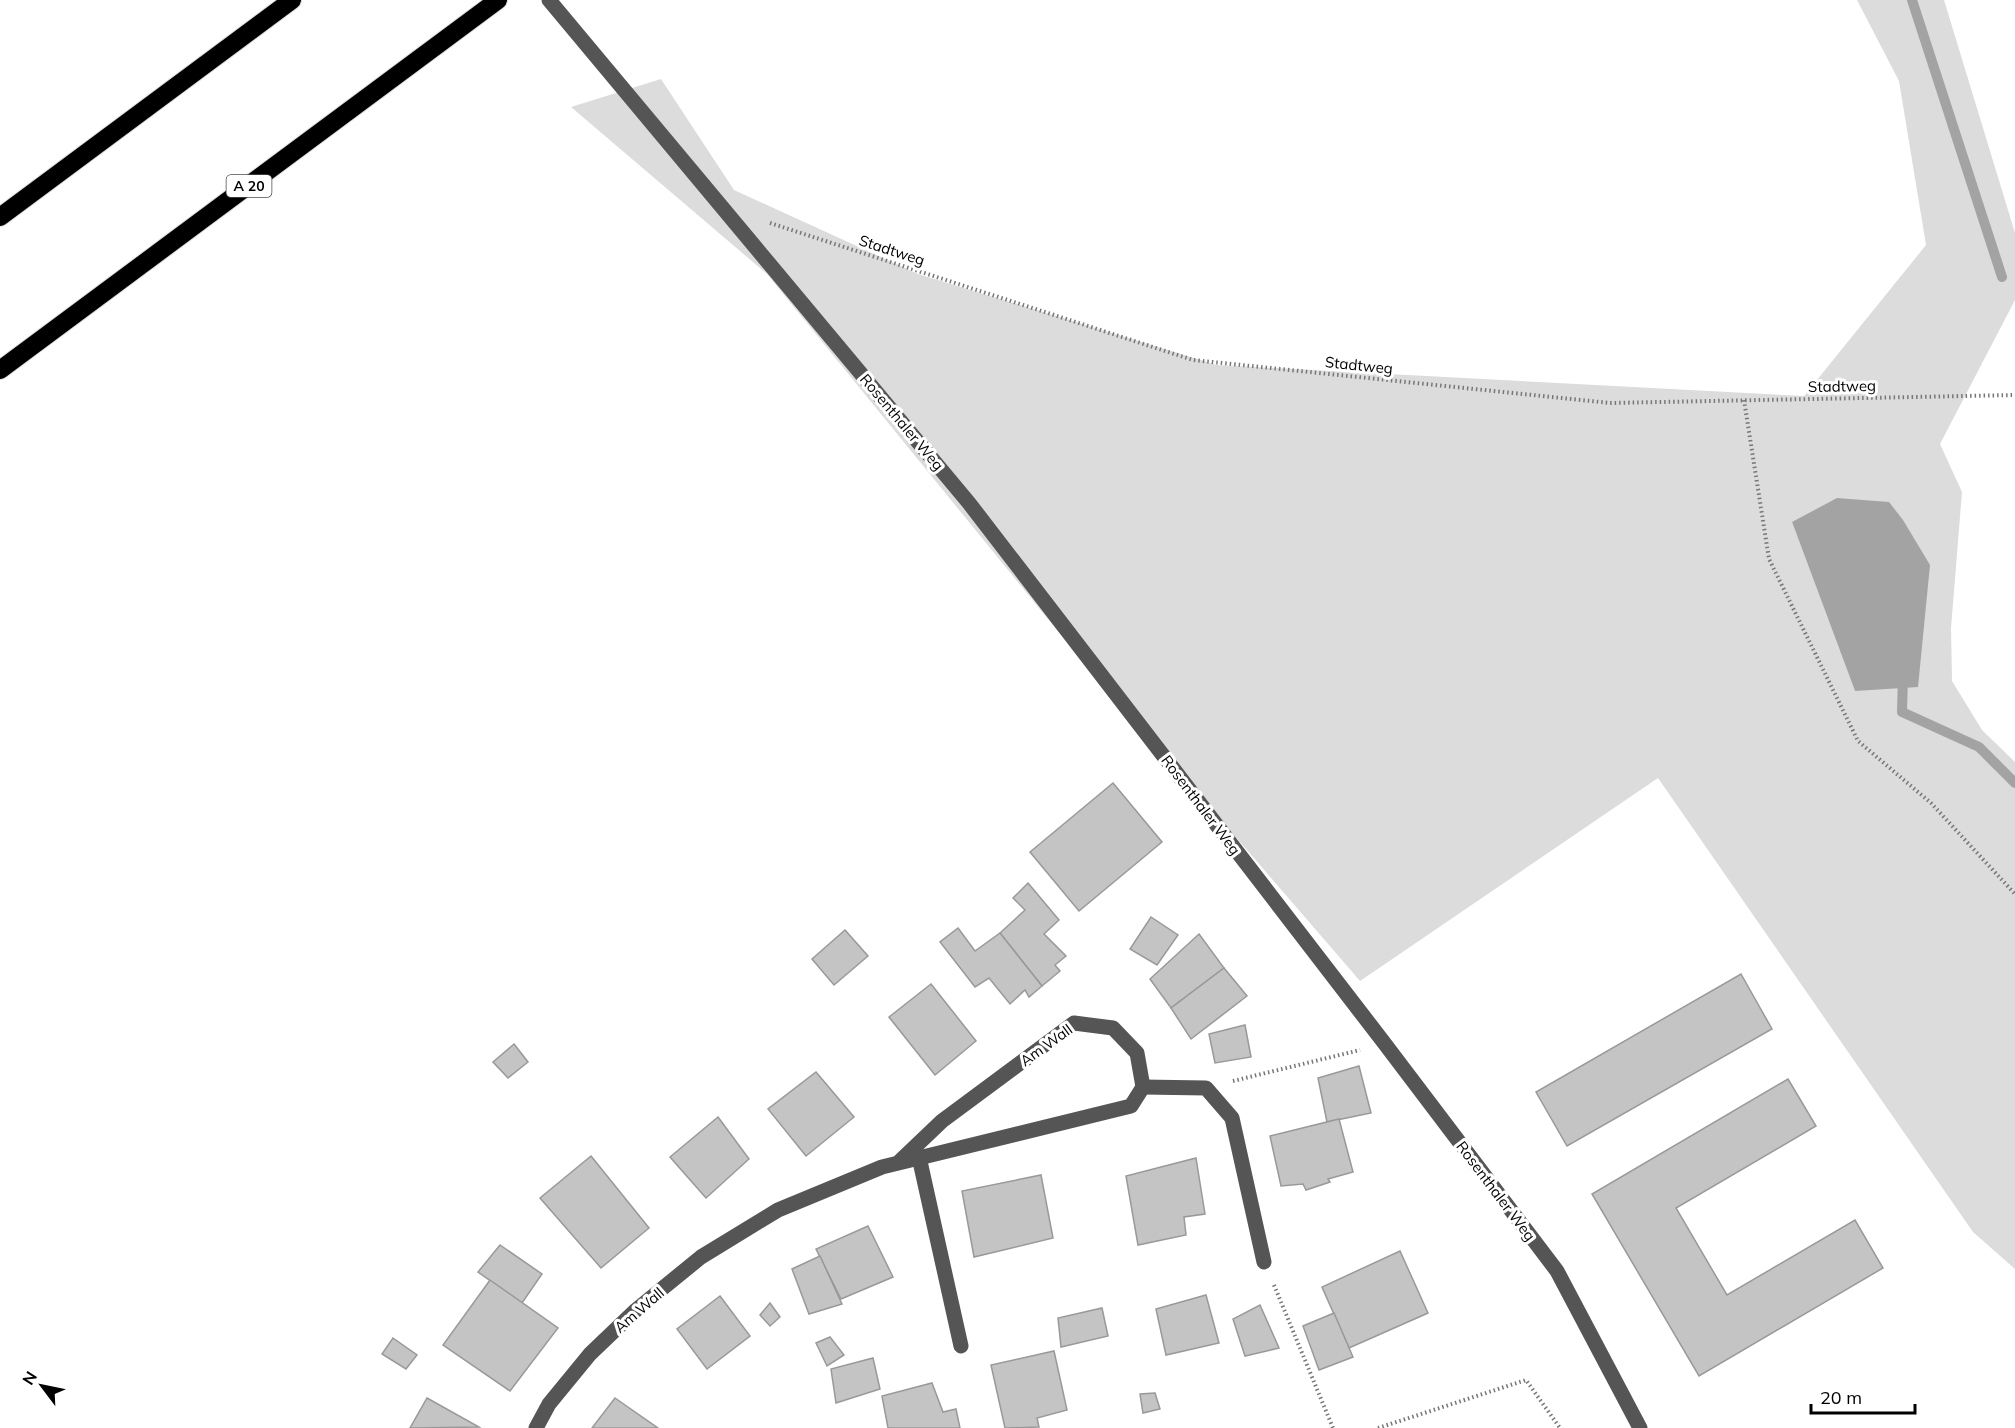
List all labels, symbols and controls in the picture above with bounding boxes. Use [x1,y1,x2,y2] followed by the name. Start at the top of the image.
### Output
[226,175,272,197] road number: A 20
[857,230,927,270] street label: Stadtweg
[1324,352,1394,378] street label: Stadtweg
[856,370,948,474] street label: Rosenthaler Weg
[1808,376,1876,396] street label: Stadtweg
[1157,751,1245,859] street label: Rosenthaler Weg
[1016,1020,1076,1070] street label: Am Wall
[1452,1137,1540,1245] street label: Rosenthaler Weg
[610,1283,668,1337] street label: Am Wall
[12,1356,72,1416] north arrow
[18,1368,41,1388] text: N
[1811,1377,1914,1415] scale bar
[1820,1386,1862,1409] text: 20 m

